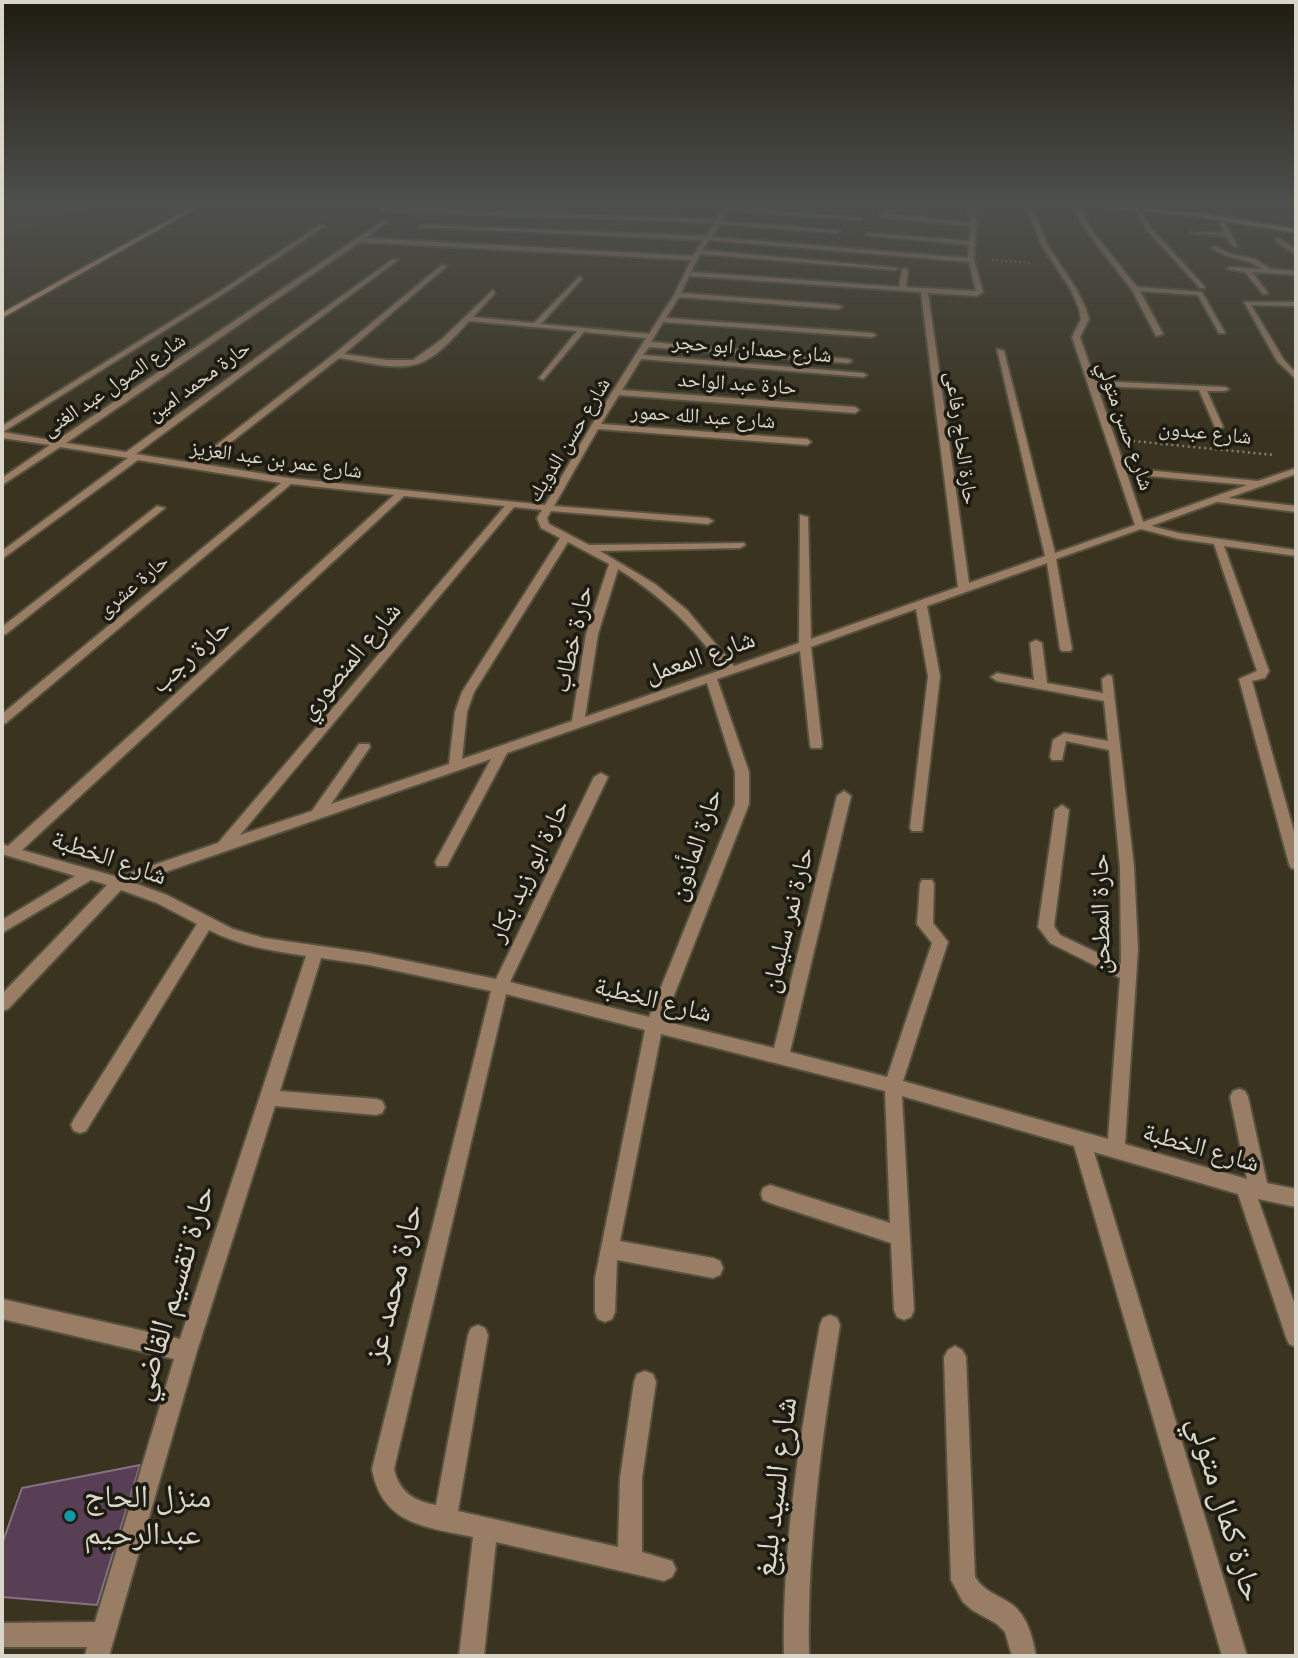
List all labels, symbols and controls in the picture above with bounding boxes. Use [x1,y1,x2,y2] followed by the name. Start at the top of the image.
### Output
[37,328,191,442] street label: شارع الصول عبد الغنى
[671,329,833,369] street label: شارع حمدان ابو حجر
[142,335,256,427] street label: حارة محمد امين
[1091,358,1159,494] street label: شارع حسن متولي
[677,367,797,401] street label: حارة عبد الواحد
[939,370,983,506] street label: حارة الحاج رفاعى
[522,373,616,507] street label: شارع حسن الدويك
[630,399,776,435] street label: شارع عبد الله حمور
[1157,416,1253,450] street label: شارع عبدون
[188,435,364,485] street label: شارع عمر بن عبد العزيز
[92,549,174,623] street label: حارة عشرى
[546,582,600,696] street label: حارة خطاب
[292,596,408,726] street label: شارع المنصوري
[144,612,238,700] street label: حارة رجب
[641,624,759,690] street label: شارع المعمل
[662,785,730,905] street label: حارة المأذون
[481,795,577,947] street label: حارة ابو زيد بكار
[47,824,171,892] street label: شارع الخطبة
[755,844,821,996] street label: حارة نمر سليمان
[1084,853,1118,975] street label: حارة المطحن
[591,970,715,1030] street label: شارع الخطبة
[1139,1116,1263,1180] street label: شارع الخطبة
[122,1181,224,1405] street label: حارة تقسيم القاضي
[356,1200,432,1366] street label: حارة محمد عز
[746,1395,806,1579] street label: شارع السيد بليغ
[1179,1412,1271,1606] street label: حارة كمال متولي
[84,1479,211,1554] place label: منزل الحاج عبدالرحيم
[62,1508,78,1524] marker: منزل الحاج عبدالرحيم

